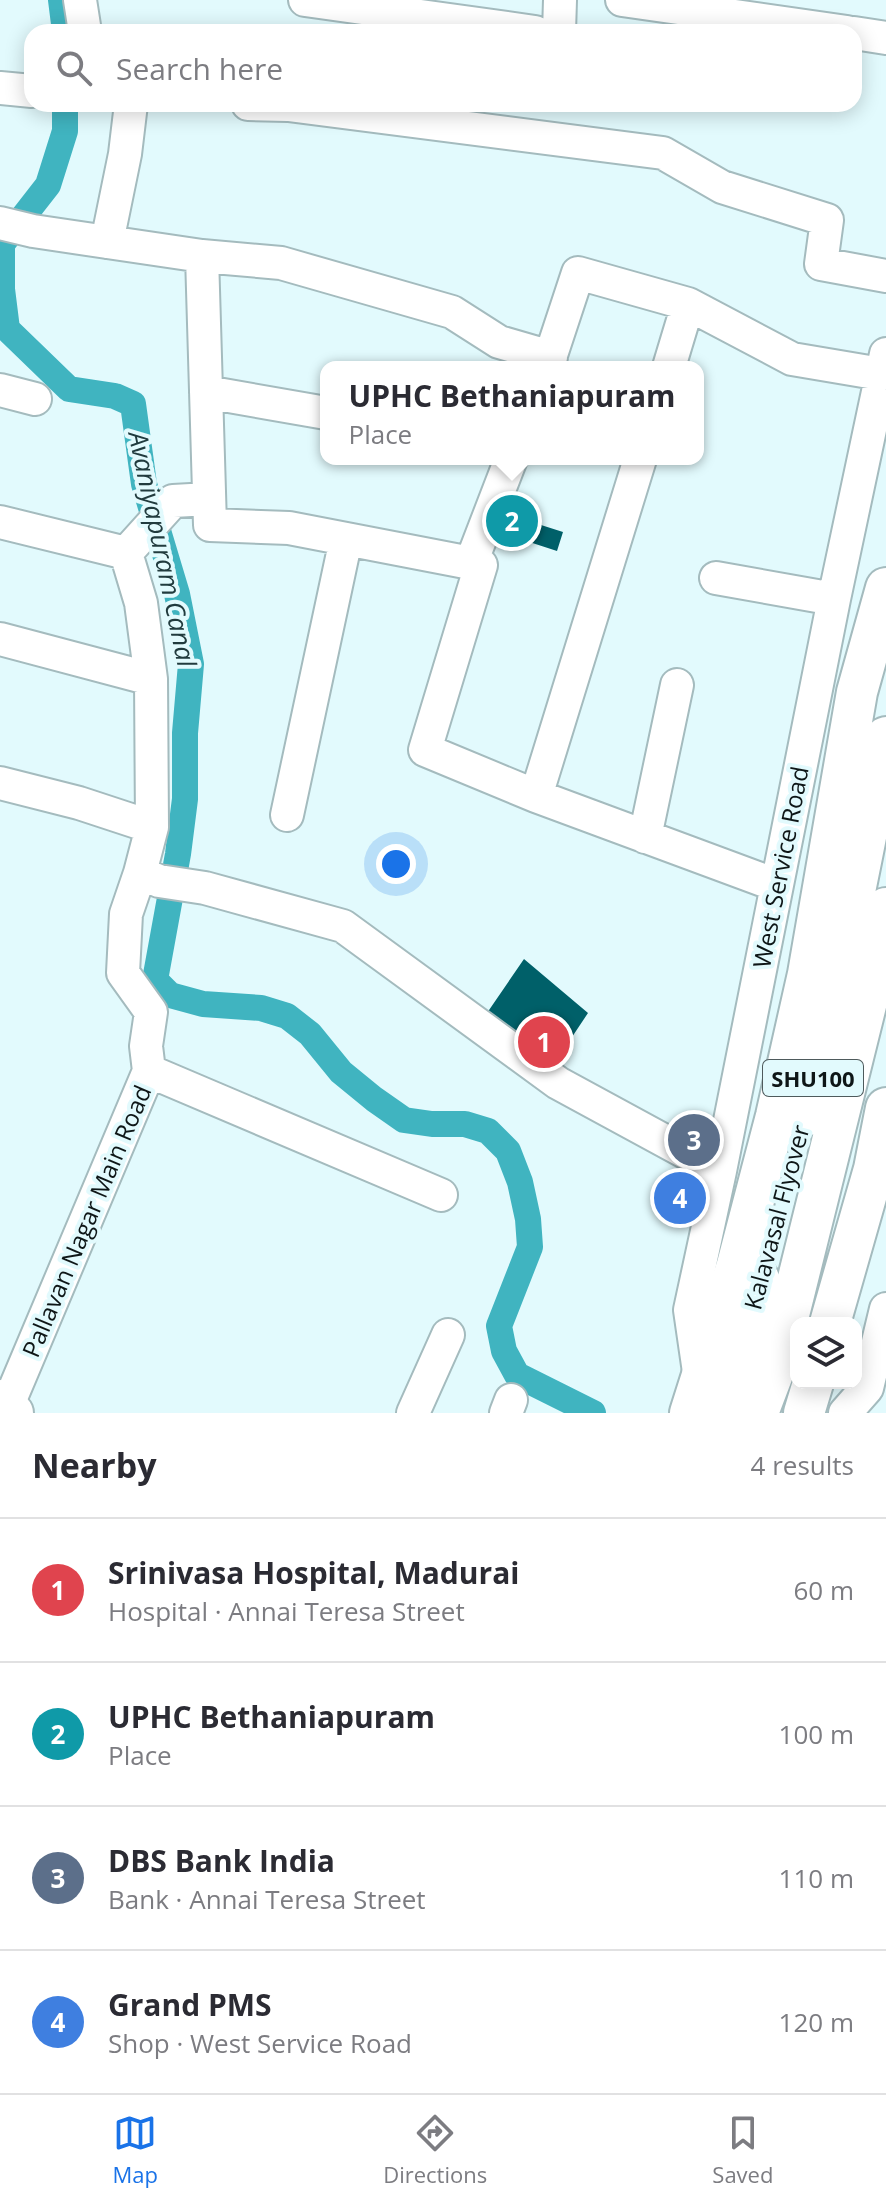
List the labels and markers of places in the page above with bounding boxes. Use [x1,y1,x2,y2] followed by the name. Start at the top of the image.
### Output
[486,491,538,551] pin: 2
[518,1012,570,1072] pin: 1
[668,1110,720,1170] pin: 3
[654,1168,706,1228] pin: 4

